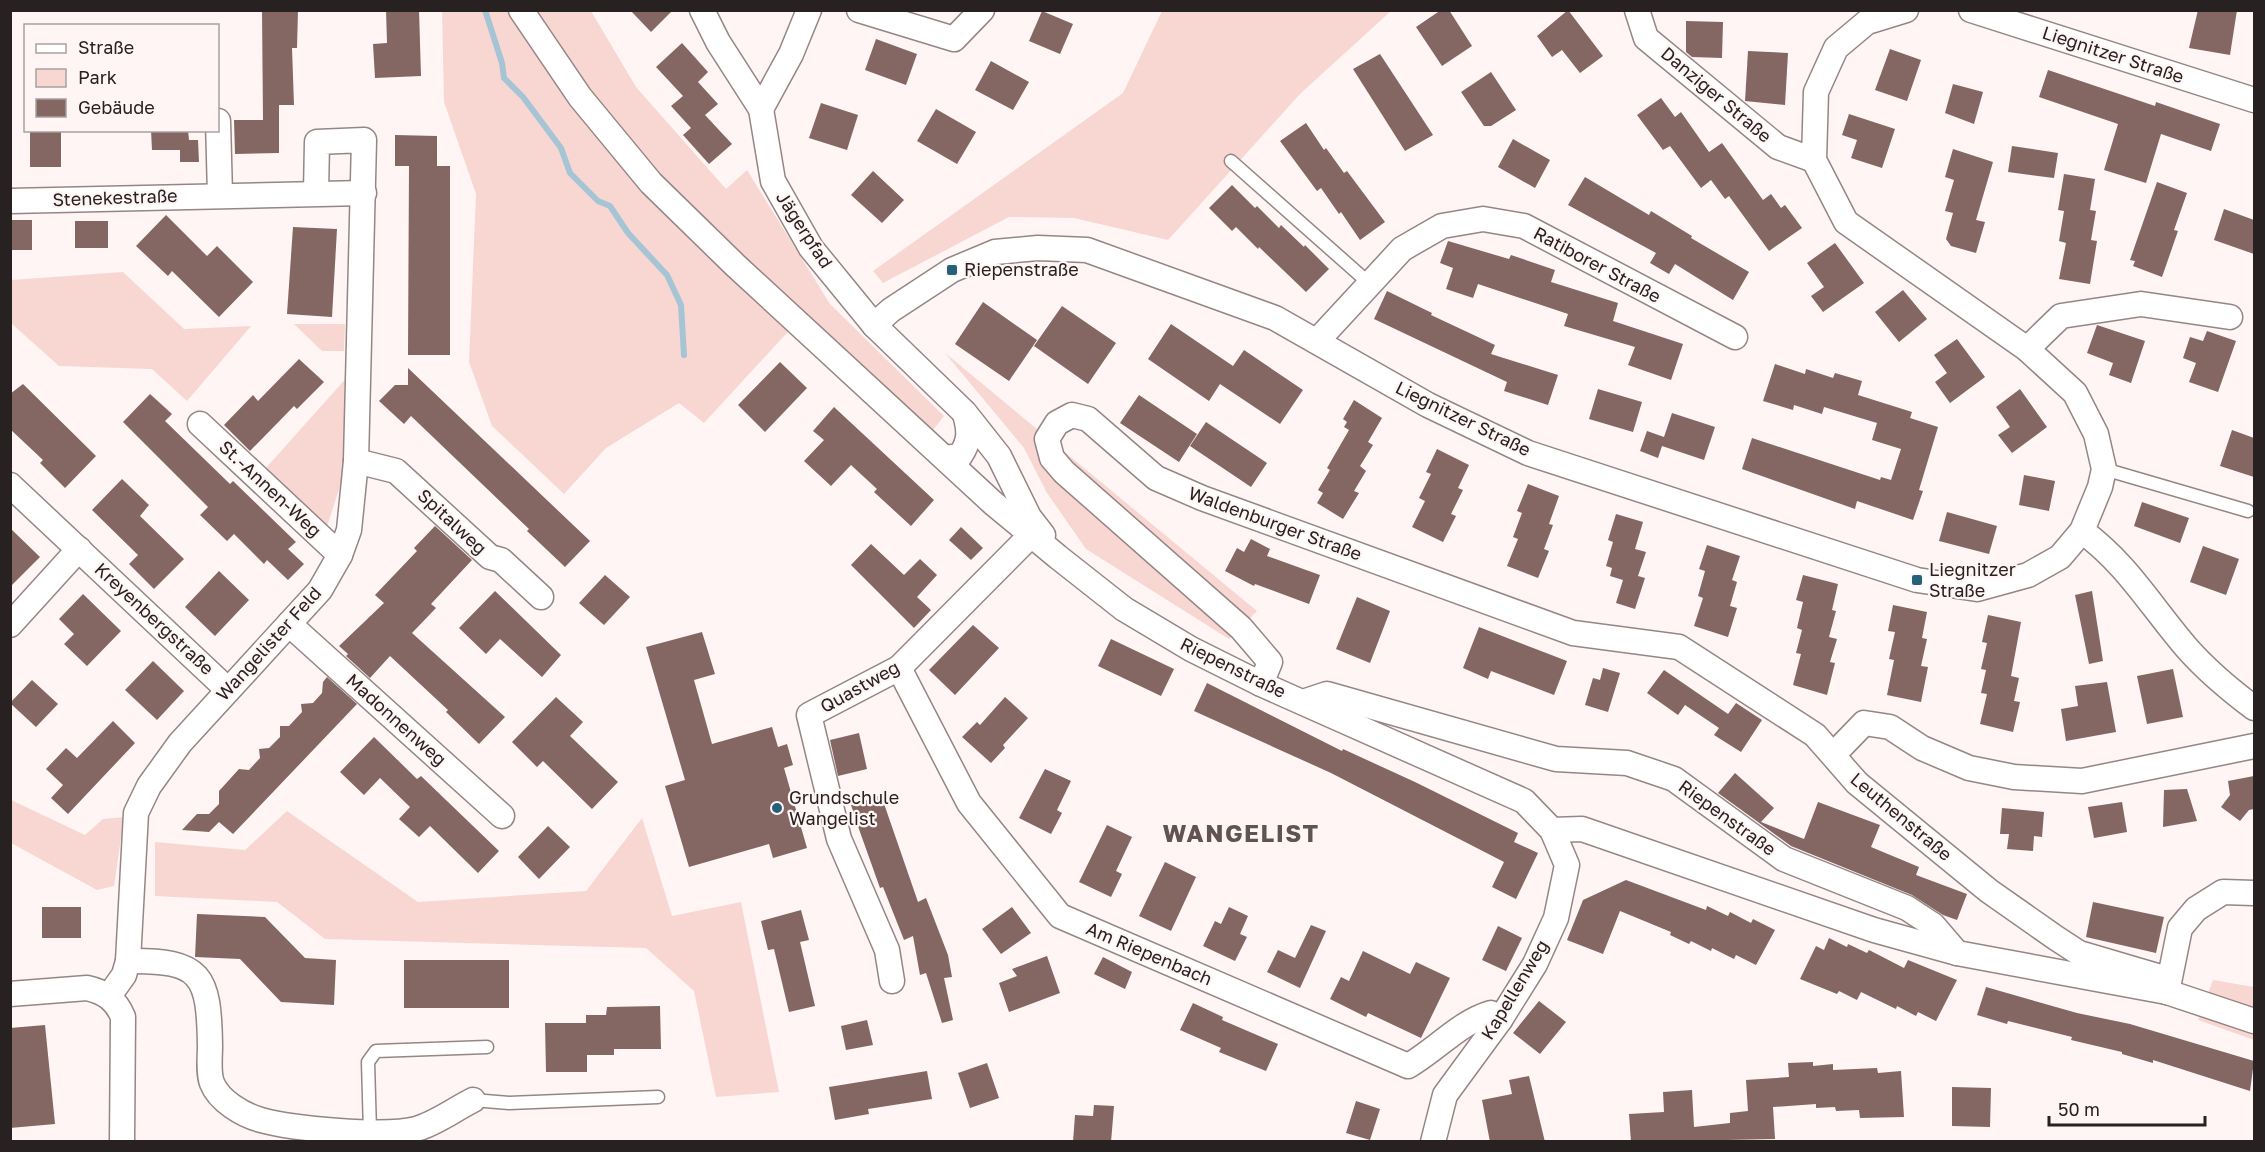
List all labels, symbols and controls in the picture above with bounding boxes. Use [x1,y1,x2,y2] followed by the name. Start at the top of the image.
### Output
[2040,21,2187,87] street label: Liegnitzer Straße
[24,24,219,132] legend
[78,36,134,58] text: Straße
[1657,42,1776,147] street label: Danziger Straße
[78,66,117,88] text: Park
[78,96,155,118] text: Gebäude
[52,184,178,210] street label: Stenekestraße
[772,187,838,272] street label: Jägerpfad
[1530,221,1665,307] street label: Ratiborer Straße
[964,258,1079,280] place label: Riepenstraße
[945,263,959,277] marker: Riepenstraße
[1392,376,1535,460] street label: Liegnitzer Straße
[215,435,326,541] street label: St.-Annen-Weg
[1186,481,1365,565] street label: Waldenburger Straße
[414,484,492,559] street label: Spitalweg
[91,557,219,679] street label: Kreyenbergstraße
[1929,558,2016,601] place label: Liegnitzer Straße
[1910,573,1924,587] marker: Liegnitzer Straße
[211,582,325,705] street label: Wangelister Feld
[1177,632,1290,702] street label: Riepenstraße
[816,655,903,717] street label: Quastweg
[342,669,451,770] street label: Madonnenweg
[1846,767,1957,865] street label: Leuthenstraße
[1675,775,1780,860] street label: Riepenstraße
[789,786,899,829] place label: Grundschule Wangelist
[770,801,784,815] marker: Grundschule Wangelist
[1162,818,1320,847] district label: WANGELIST
[1083,917,1216,990] street label: Am Riepenbach
[1476,936,1553,1043] street label: Kapellenweg
[2049,1089,2205,1127] scale bar
[2058,1098,2100,1120] text: 50 m

